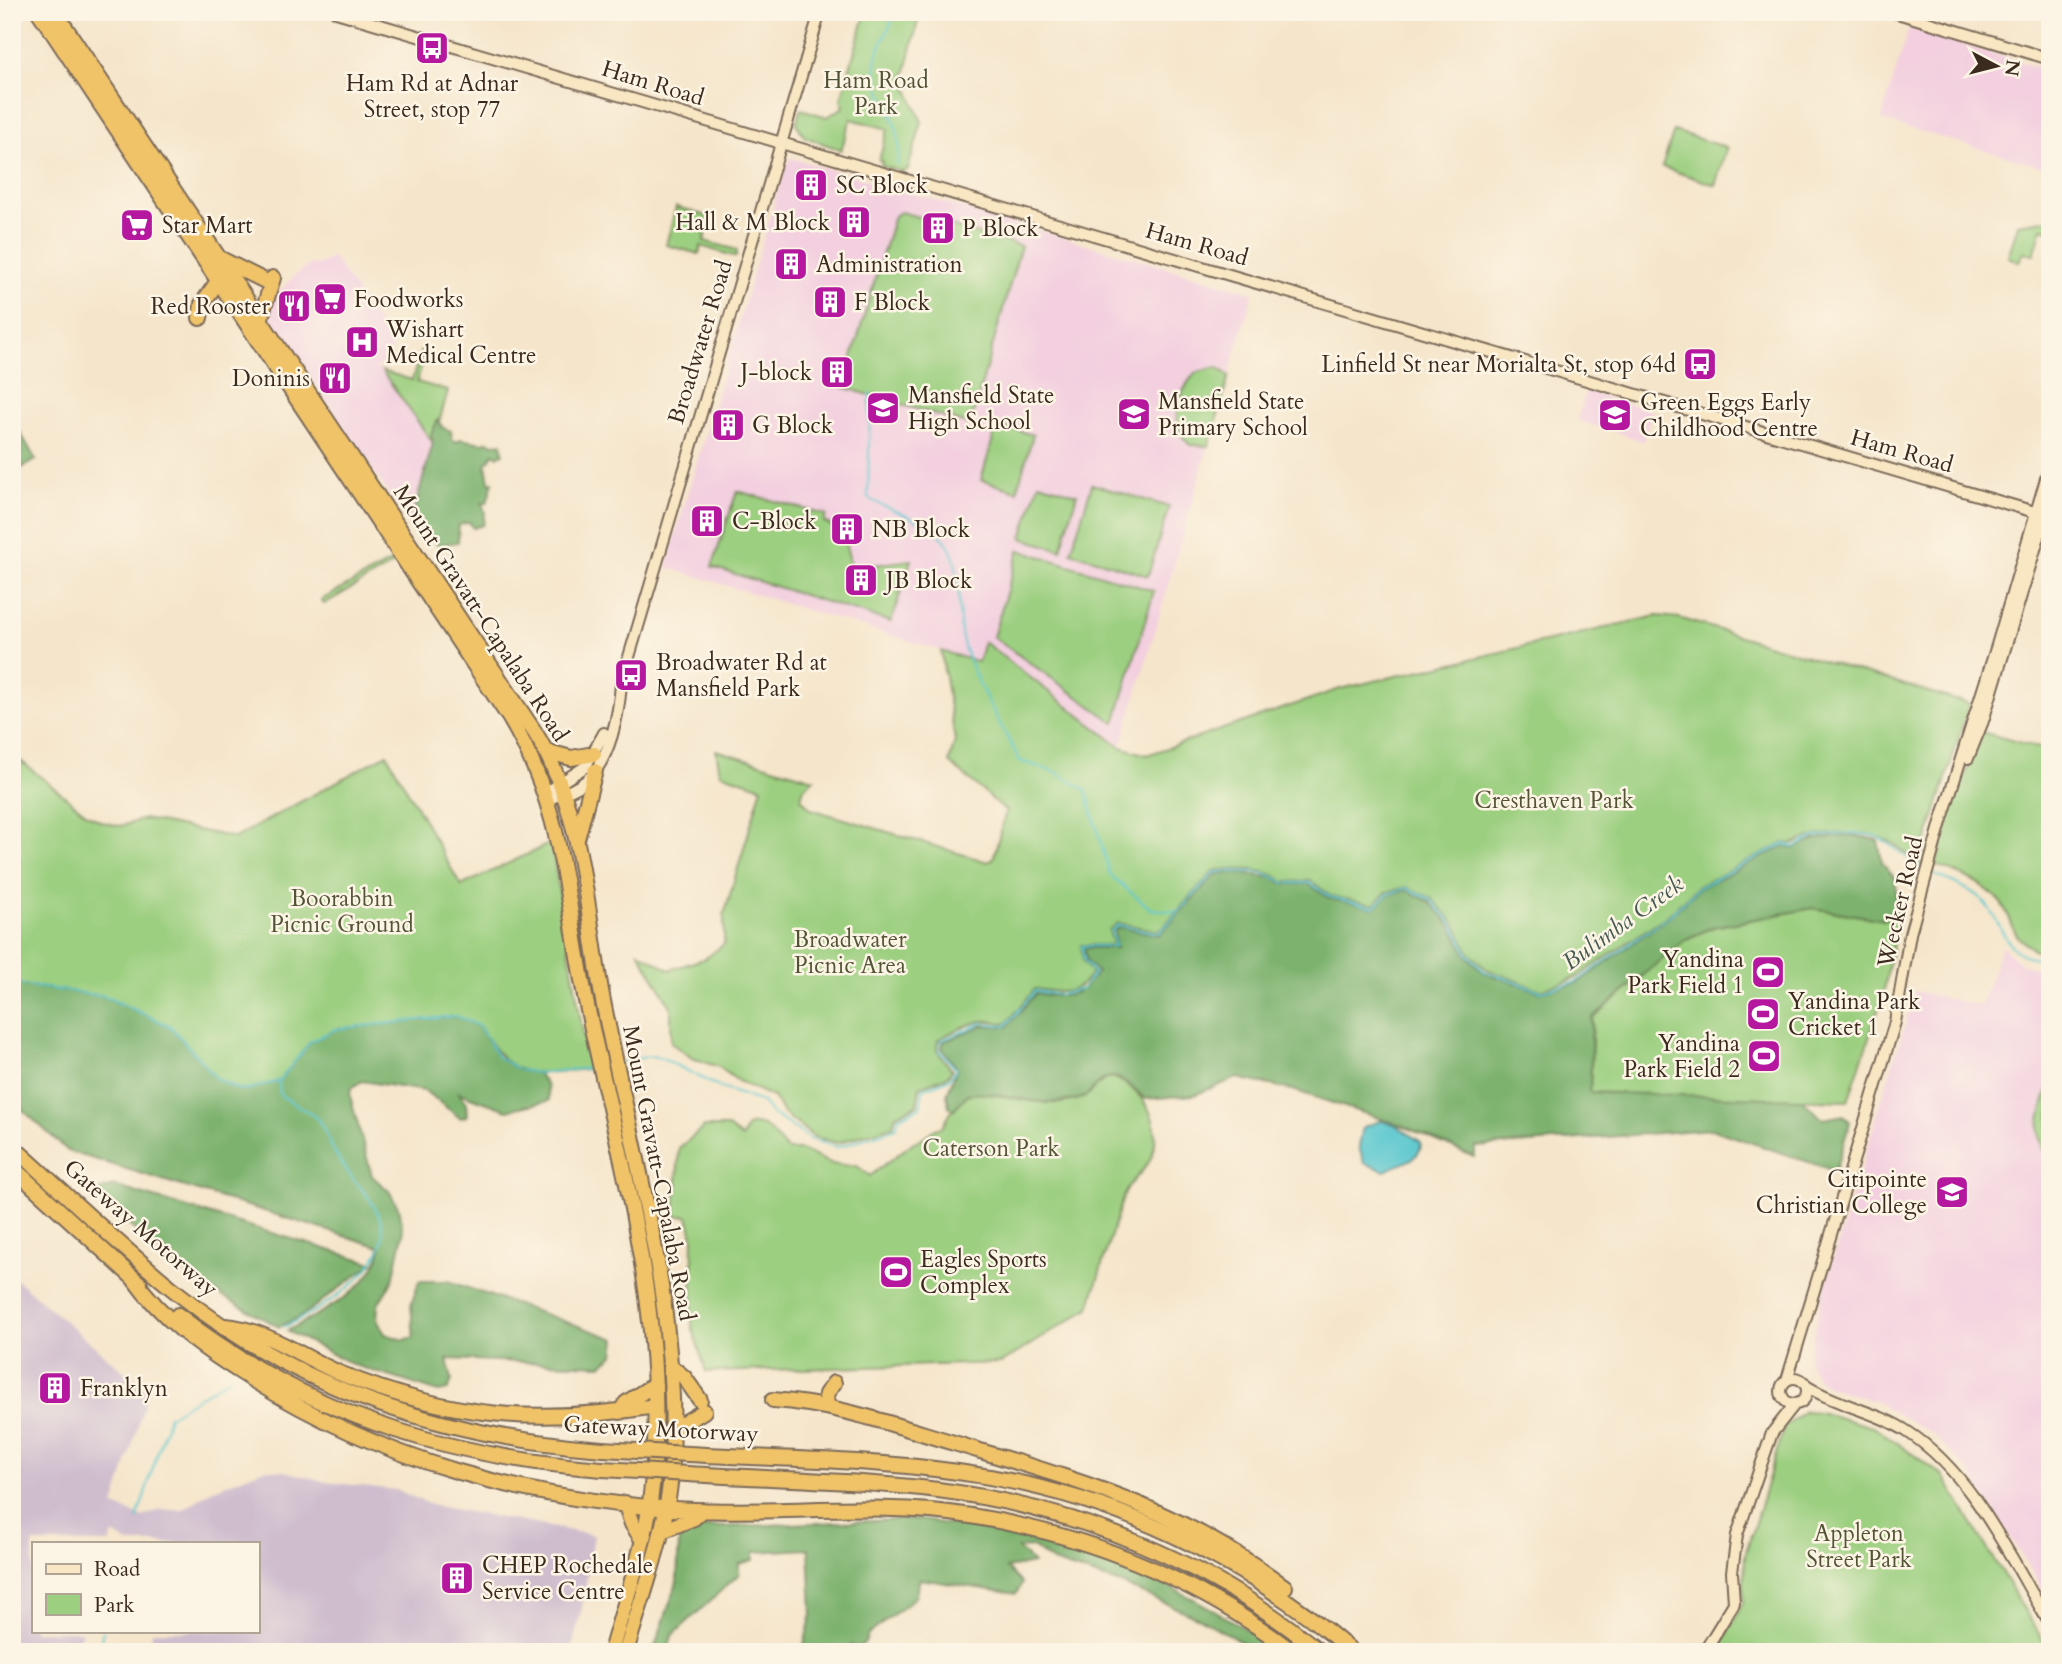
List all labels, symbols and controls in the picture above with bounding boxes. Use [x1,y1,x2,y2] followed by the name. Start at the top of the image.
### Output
[413,29,451,67] bus stop icon: Ham Rd at Adnar Street, stop 77
[1960,32,2030,102] north arrow
[598,53,709,113] street label: Ham Road
[1998,58,2026,78] text: N
[823,65,929,122] park label: Ham Road Park
[346,68,519,125] place label: Ham Rd at Adnar Street, stop 77
[792,166,830,204] building icon: SC Block
[836,170,929,201] place label: SC Block
[835,203,873,241] building icon: Hall & M Block
[118,206,156,244] supermarket icon: Star Mart
[675,207,831,238] place label: Hall & M Block
[919,209,957,247] building icon: P Block
[162,210,253,241] place label: Star Mart
[962,213,1039,244] place label: P Block
[1142,215,1253,274] street label: Ham Road
[772,245,810,283] building icon: Administration
[816,249,963,280] place label: Administration
[660,256,740,428] street label: Broadwater Road
[311,280,349,318] supermarket icon: Foodworks
[811,283,849,321] building icon: F Block
[354,284,463,315] place label: Foodworks
[275,287,313,325] restaurant icon: Red Rooster
[854,287,931,318] place label: F Block
[151,291,271,322] place label: Red Rooster
[385,314,536,371] place label: Wishart Medical Centre
[343,323,381,361] hospital icon: Wishart Medical Centre
[1681,345,1719,383] bus stop icon: Linfield St near Morialta St, stop 64d
[1321,349,1677,380] place label: Linfield St near Morialta St, stop 64d
[818,353,856,391] building icon: J-block
[738,357,813,388] place label: J-block
[316,359,354,397] restaurant icon: Doninis
[232,363,310,394] place label: Doninis
[908,380,1054,437] place label: Mansfield State High School
[1158,386,1308,443] place label: Mansfield State Primary School
[1640,387,1818,444] place label: Green Eggs Early Childhood Centre
[864,389,902,427] school or university icon: Mansfield State High School
[1115,395,1153,433] school or university icon: Mansfield State Primary School
[1596,396,1634,434] school or university icon: Green Eggs Early Childhood Centre
[709,406,747,444] building icon: G Block
[752,410,834,441] place label: G Block
[1847,422,1958,481] street label: Ham Road
[386,478,576,748] street label: Mount Gravatt-Capalaba Road
[688,502,726,540] building icon: C-Block
[732,506,817,537] place label: C-Block
[828,510,866,548] building icon: NB Block
[872,514,971,545] place label: NB Block
[842,561,880,599] building icon: JB Block
[883,565,973,596] place label: JB Block
[656,647,827,704] place label: Broadwater Rd at Mansfield Park
[612,656,650,694] bus stop icon: Broadwater Rd at Mansfield Park
[1474,785,1634,816] park label: Cresthaven Park
[1870,832,1930,972] street label: Wecker Road
[1556,868,1690,978] water label: Bulimba Creek
[270,883,415,940] park label: Boorabbin Picnic Ground
[793,924,907,981] park label: Broadwater Picnic Area
[1628,944,1744,1001] place label: Yandina Park Field 1
[1749,953,1787,991] sports icon: Yandina Park Field 1
[1788,986,1921,1043] place label: Yandina Park Cricket 1
[1744,995,1782,1033] sports icon: Yandina Park Cricket 1
[615,1022,703,1324] street label: Mount Gravatt-Capalaba Road
[1624,1028,1740,1085] place label: Yandina Park Field 2
[1745,1037,1783,1075] sports icon: Yandina Park Field 2
[922,1133,1060,1164] park label: Caterson Park
[57,1152,225,1304] street label: Gateway Motorway
[1756,1164,1927,1221] place label: Citipointe Christian College
[1933,1173,1971,1211] school or university icon: Citipointe Christian College
[920,1244,1047,1301] place label: Eagles Sports Complex
[877,1253,915,1291] sports icon: Eagles Sports Complex
[36,1369,74,1407] building icon: Franklyn
[80,1373,168,1404] place label: Franklyn
[563,1408,759,1450] street label: Gateway Motorway
[1806,1518,1913,1575] park label: Appleton Street Park
[32,1542,259,1632] legend
[482,1550,653,1607] place label: CHEP Rochedale Service Centre
[94,1555,140,1584] text: Road
[438,1559,476,1597] building icon: CHEP Rochedale Service Centre
[94,1591,135,1620] text: Park

